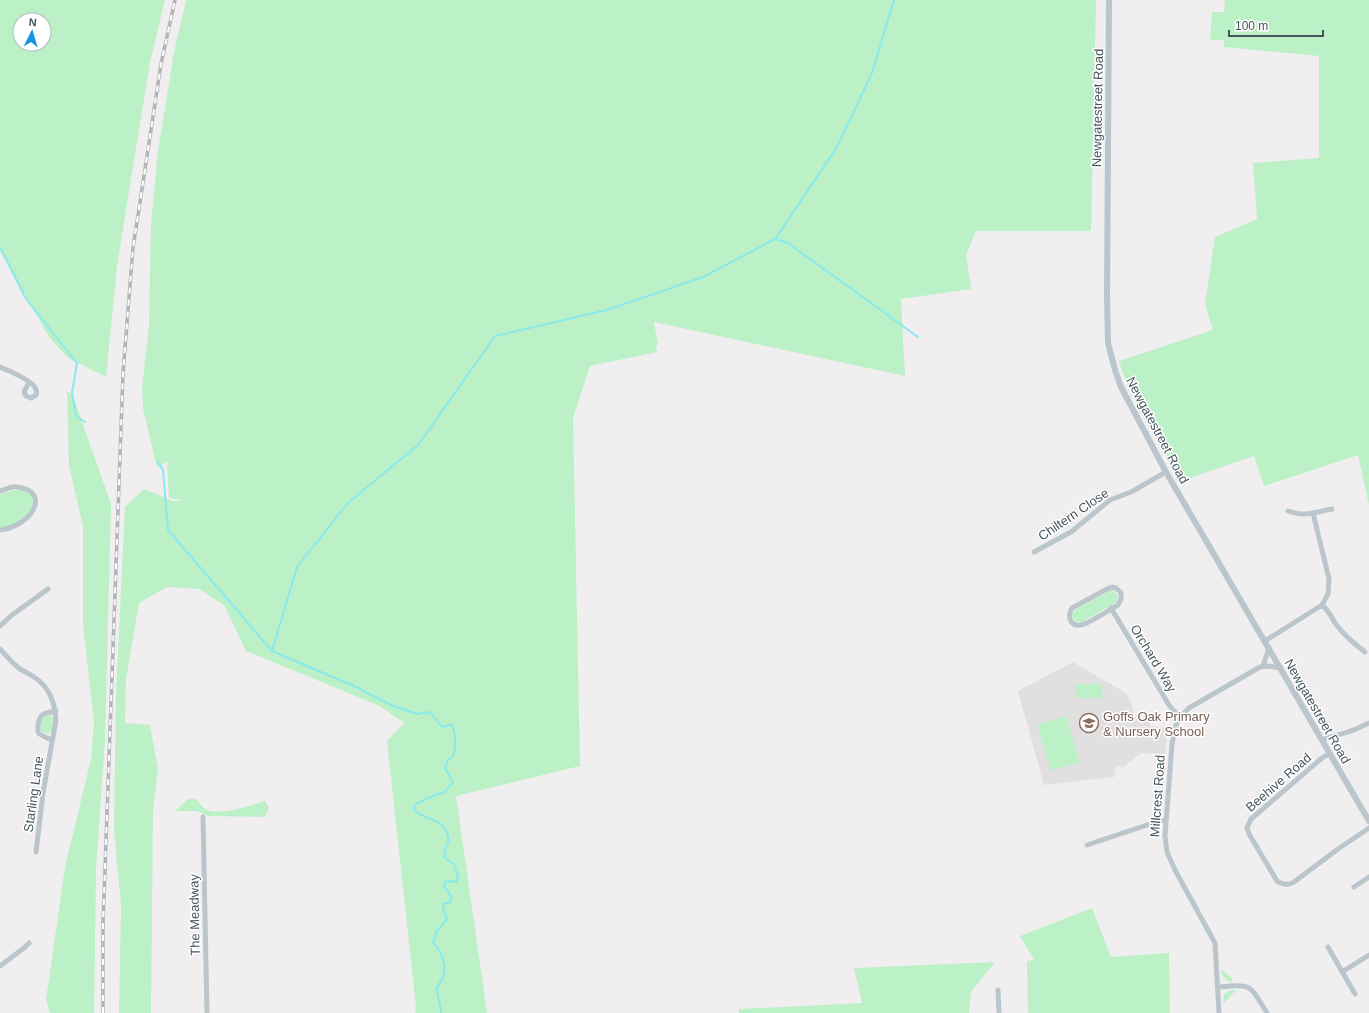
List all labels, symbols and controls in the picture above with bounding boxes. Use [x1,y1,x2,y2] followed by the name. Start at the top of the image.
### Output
[12,12,52,52] north arrow
[1229,12,1323,38] scale bar
[28,16,37,28] text: N
[1235,19,1268,33] text: 100 m
[1089,49,1106,167] street label: Newgatestreet Road
[1123,374,1192,486] street label: Newgatestreet Road
[1035,485,1111,543] street label: Chiltern Close
[1128,622,1180,695] street label: Orchard Way
[1281,656,1354,766] street label: Newgatestreet Road
[1103,709,1210,739] place label: Goffs Oak Primary & Nursery School
[1078,712,1100,734] school or university icon: Goffs Oak Primary & Nursery School
[1243,750,1314,815] street label: Beehive Road
[1147,754,1168,838] street label: Millcrest Road
[21,755,46,833] street label: Starling Lane
[186,874,203,956] street label: The Meadway

